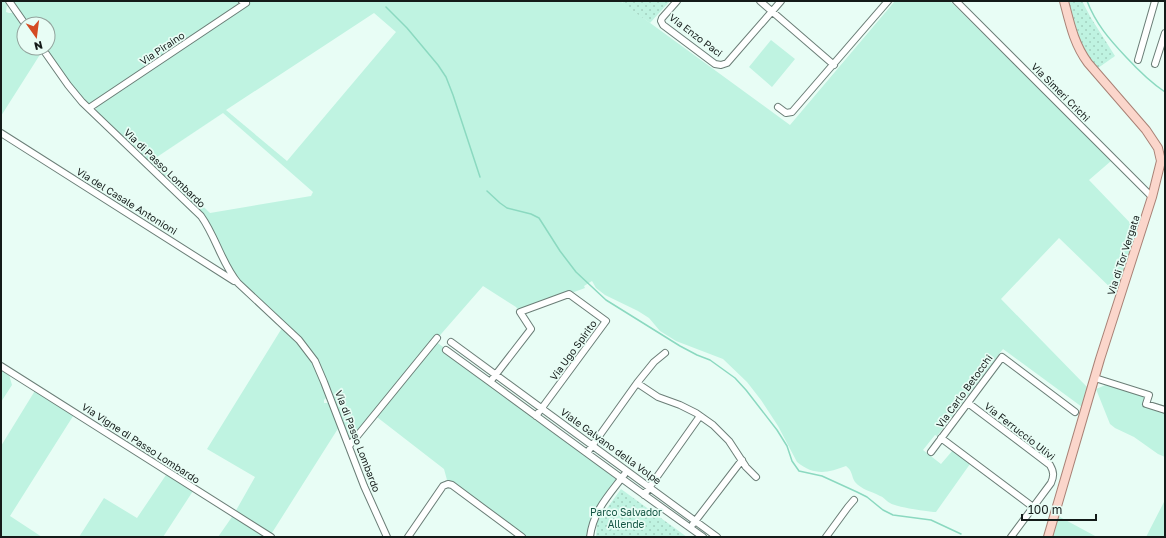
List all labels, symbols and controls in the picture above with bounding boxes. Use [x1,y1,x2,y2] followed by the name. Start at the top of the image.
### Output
[667,11,725,59] street label: Via Enzo Paci
[16,16,56,56] north arrow
[137,29,187,67] street label: Via Piraino
[33,39,44,54] text: N
[1029,60,1093,124] street label: Via Simeri Crichi
[122,126,208,210] street label: Via di Passo Lombardo
[74,165,180,237] street label: Via del Casale Antonioni
[1104,213,1142,297] street label: Via di Tor Vergata
[547,318,599,382] street label: Via Ugo Spirito
[933,352,995,430] street label: Via Carlo Betocchi
[333,388,383,494] street label: Via di Passo Lombardo
[80,400,202,486] street label: Via Vigne di Passo Lombardo
[982,400,1058,462] street label: Via Ferruccio Ulivi
[558,405,664,487] street label: Viale Galvano della Volpe
[1022,496,1096,522] scale bar
[1028,502,1062,517] text: 100 m
[590,506,662,530] park label: Parco Salvador Allende

